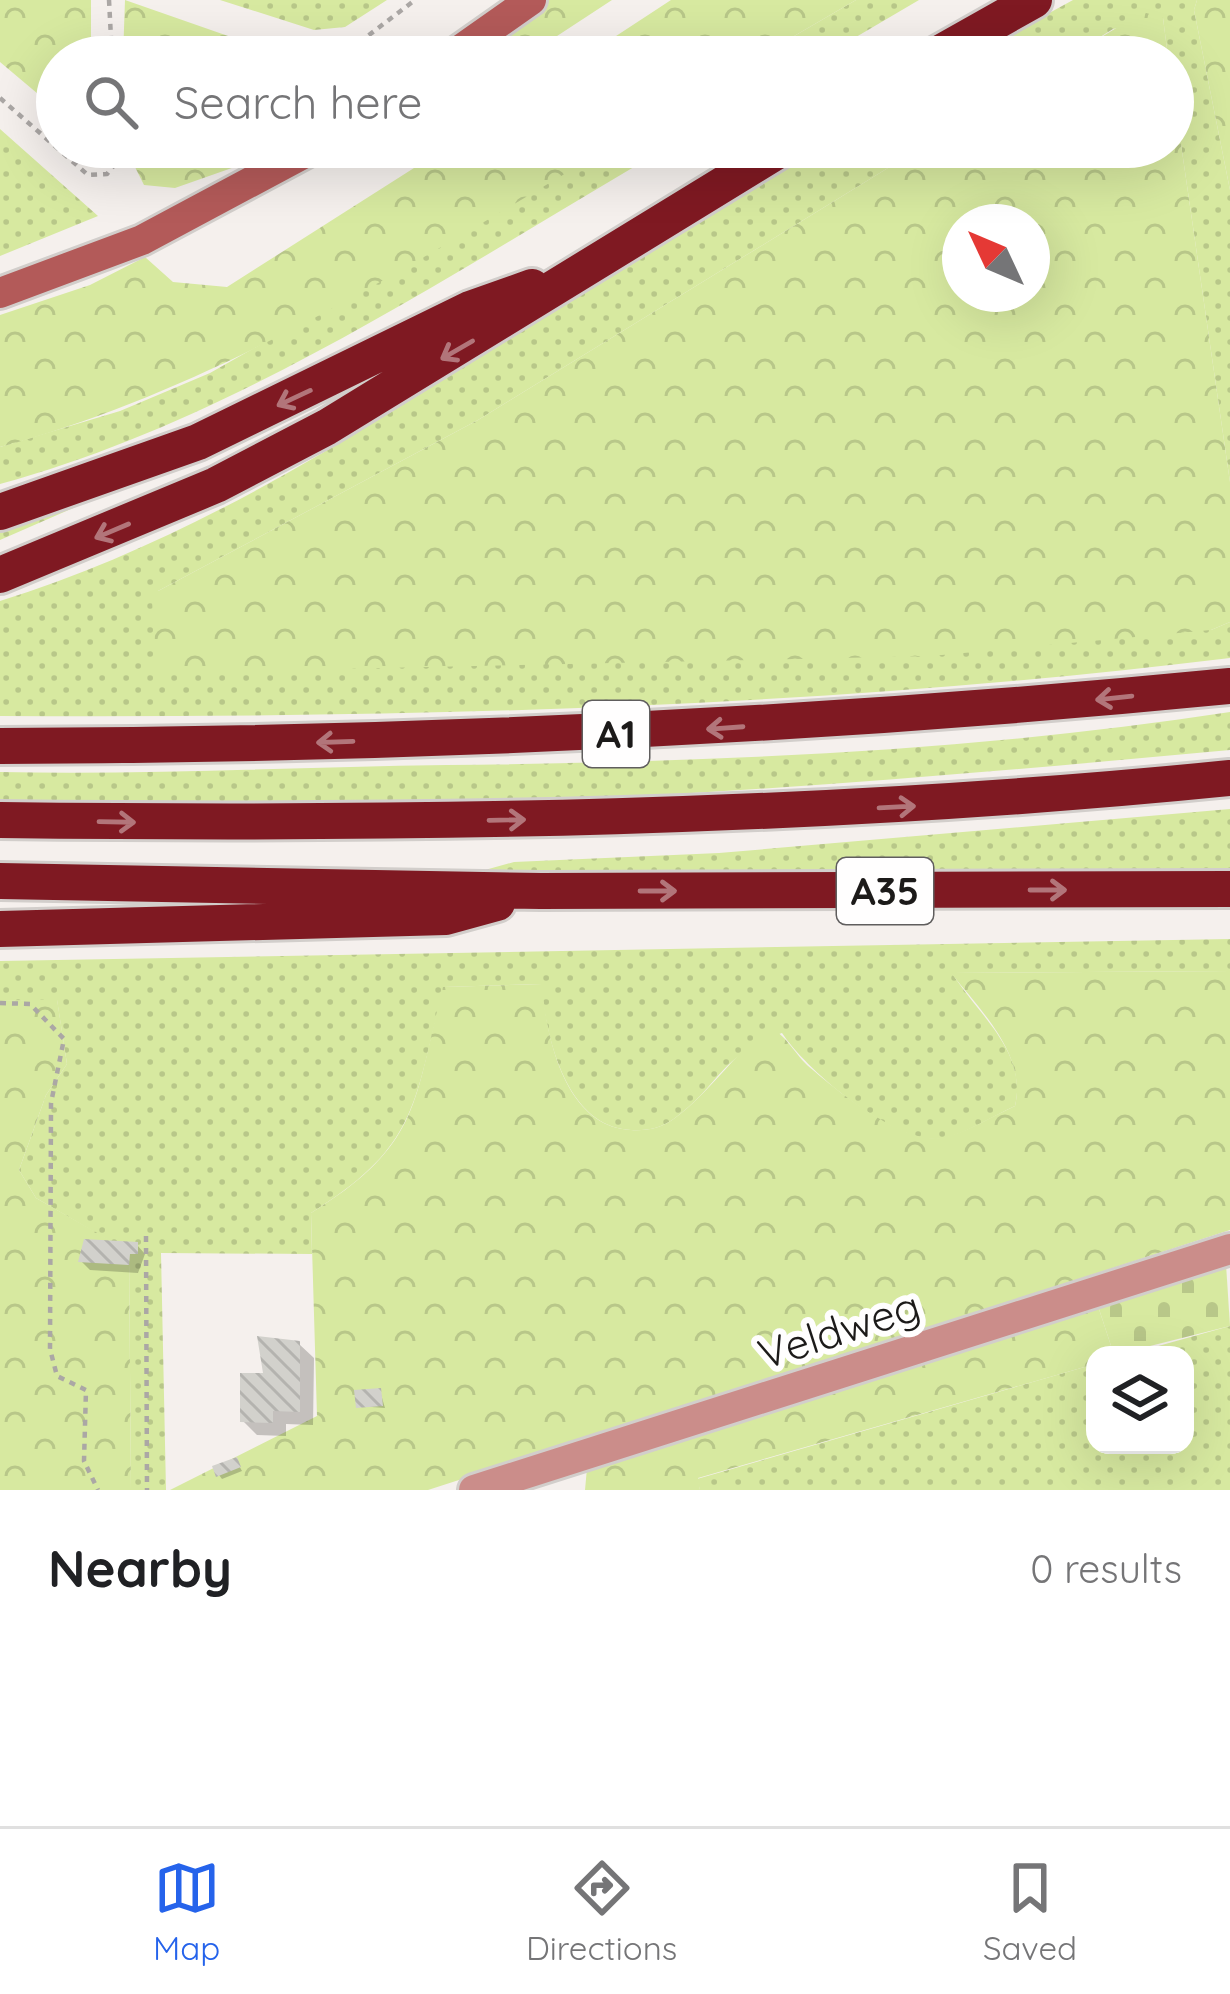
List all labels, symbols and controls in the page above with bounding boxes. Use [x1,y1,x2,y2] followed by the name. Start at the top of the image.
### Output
[36,36,1194,168] search box
[78,69,144,135] icon: search
[174,74,422,130] text: Search here
[942,204,1050,312] north arrow
[440,339,475,363] one-way arrow
[276,388,312,410] one-way arrow
[95,522,132,543] one-way arrow
[1095,687,1134,710] one-way arrow
[583,701,649,767] road number: A1
[706,717,745,740] one-way arrow
[316,730,355,753] one-way arrow
[877,796,916,819] one-way arrow
[487,809,526,831] one-way arrow
[97,810,136,833] one-way arrow
[837,858,933,924] road number: A35
[1028,879,1067,901] one-way arrow
[638,880,677,902] one-way arrow
[751,1279,926,1380] street label: Veldweg
[1086,1346,1194,1454] map controls
[1086,1346,1194,1454] button: layers
[48,1536,232,1600] text: Nearby
[1030,1544,1182,1593] text: 0 results
[153,1855,220,1968] tab: Map
[526,1855,677,1968] tab: Directions
[983,1855,1077,1968] tab: Saved

